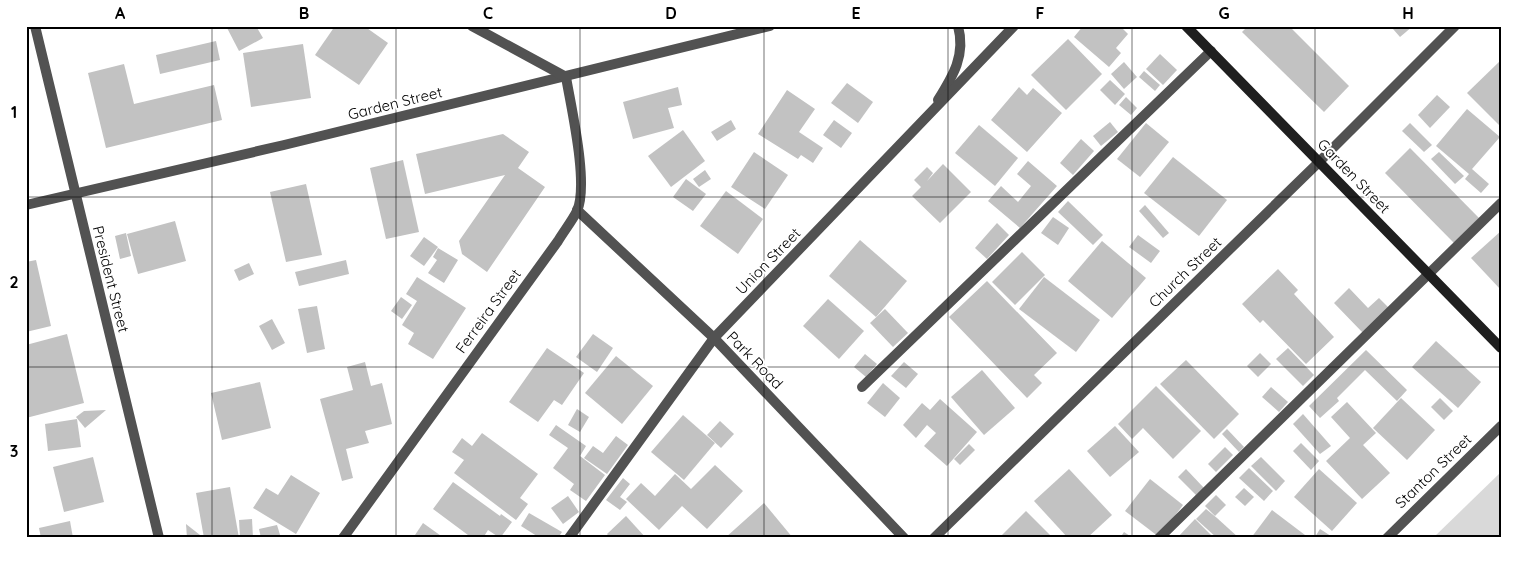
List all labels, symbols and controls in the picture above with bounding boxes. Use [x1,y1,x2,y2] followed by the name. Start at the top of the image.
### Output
[115,3,126,23] text: A
[299,3,309,23] text: B
[483,3,493,23] text: C
[665,3,677,23] text: D
[851,3,861,23] text: E
[1036,3,1045,23] text: F
[1218,3,1230,23] text: G
[1402,3,1414,23] text: H
[346,82,444,124] street label: Garden Street
[11,102,17,122] text: 1
[1314,135,1394,217] street label: Garden Street
[89,224,133,334] street label: President Street
[732,224,804,298] street label: Union Street
[1145,233,1225,311] street label: Church Street
[451,265,525,357] street label: Ferreira Street
[9,272,19,292] text: 2
[723,327,787,393] street label: Park Road
[1391,430,1475,512] street label: Stanton Street
[10,441,18,461] text: 3

